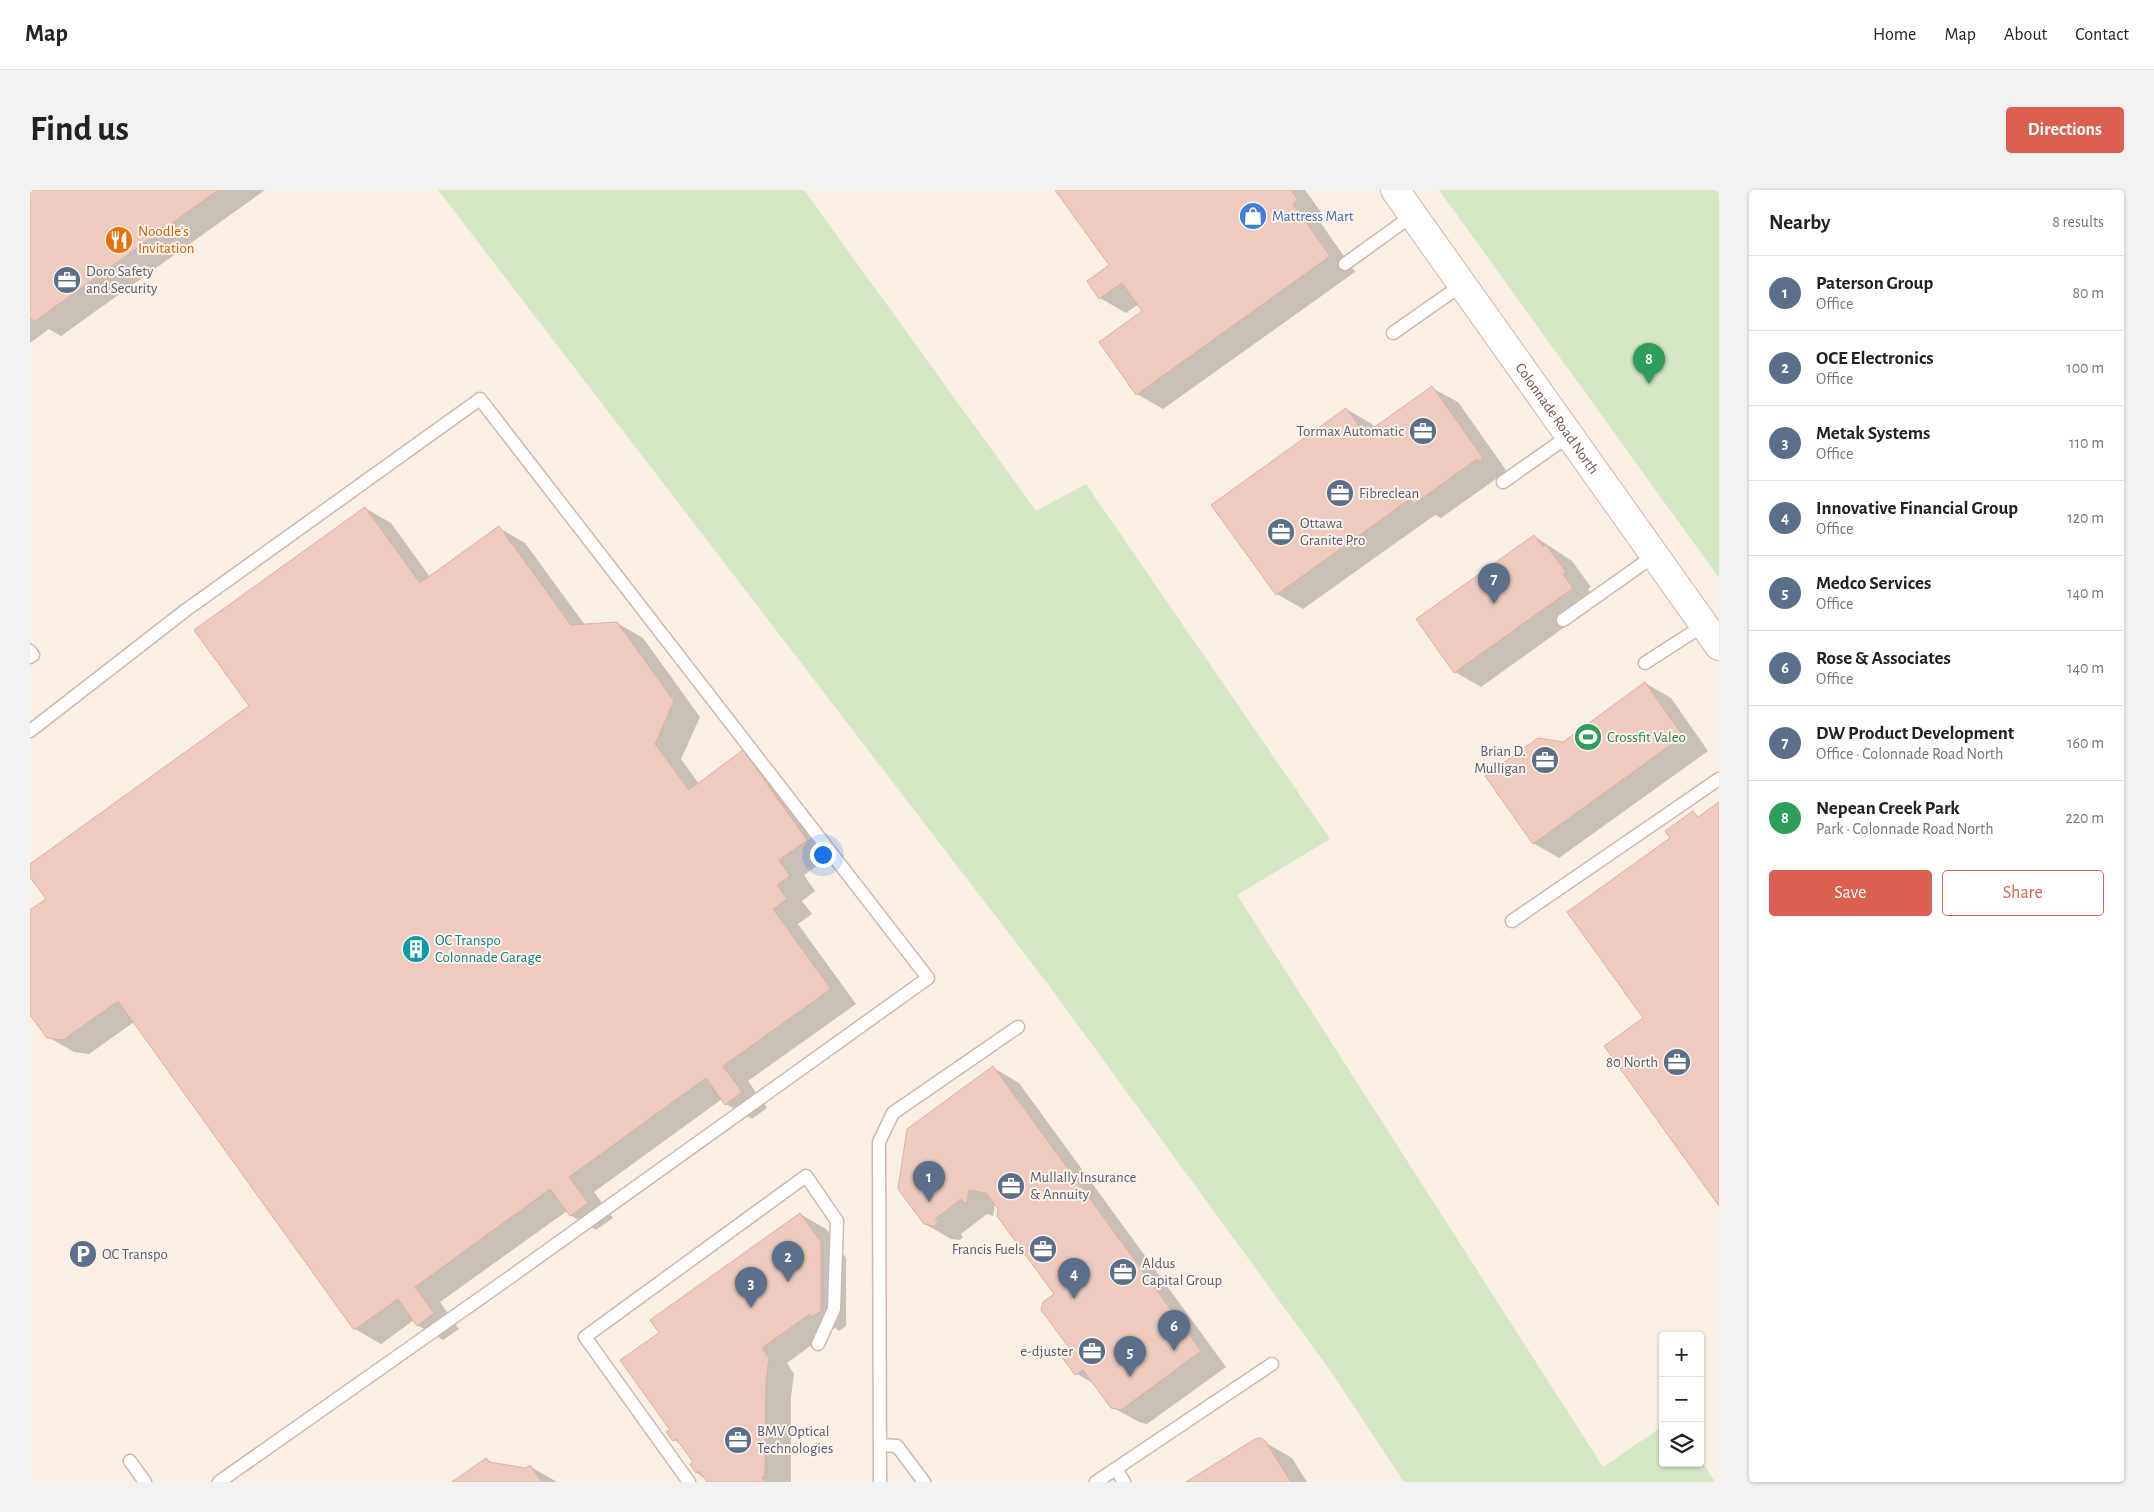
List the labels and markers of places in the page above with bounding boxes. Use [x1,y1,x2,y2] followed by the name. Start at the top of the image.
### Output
[1238,201,1268,231] shop icon: Mattress Mart
[1272,209,1354,224] place label: Mattress Mart
[138,224,194,256] place label: Noodle's Invitation
[104,225,134,255] restaurant icon: Noodle's Invitation
[86,264,158,296] place label: Doro Safety and Security
[52,265,82,295] office icon: Doro Safety and Security
[1633,343,1665,384] pin: 8
[1408,416,1438,446] office icon: Tormax Automatic
[1297,424,1404,439] place label: Tormax Automatic
[1325,478,1355,508] office icon: Fibreclean
[1359,486,1419,501] place label: Fibreclean
[1300,516,1365,548] place label: Ottawa Granite Pro
[1266,517,1296,547] office icon: Ottawa Granite Pro
[1478,563,1510,604] pin: 7
[1573,722,1603,752] sports icon: Crossfit Valeo
[1607,730,1686,745] place label: Crossfit Valeo
[1474,744,1526,776] place label: Brian D. Mulligan
[1530,745,1560,775] office icon: Brian D. Mulligan
[435,933,542,965] place label: OC Transpo Colonnade Garage
[401,934,431,964] building icon: OC Transpo Colonnade Garage
[1662,1047,1692,1077] office icon: 80 North
[1606,1055,1658,1070] place label: 80 North
[913,1161,945,1202] pin: 1
[1030,1170,1136,1202] place label: Mullally Insurance & Annuity
[996,1171,1026,1201] office icon: Mullally Insurance & Annuity
[1028,1234,1058,1264] office icon: Francis Fuels
[68,1239,98,1269] parking icon: OC Transpo
[772,1241,804,1282] pin: 2
[952,1242,1024,1257] place label: Francis Fuels
[102,1247,168,1262] place label: OC Transpo
[1142,1256,1222,1288] place label: Aldus Capital Group
[1108,1257,1138,1287] office icon: Aldus Capital Group
[1058,1258,1090,1299] pin: 4
[735,1267,767,1308] pin: 3
[1158,1310,1190,1351] pin: 6
[1077,1336,1107,1366] office icon: e-djuster
[1114,1336,1146,1377] pin: 5
[1020,1344,1073,1359] place label: e-djuster
[757,1424,833,1456] place label: BMV Optical Technologies
[723,1425,753,1455] office icon: BMV Optical Technologies

